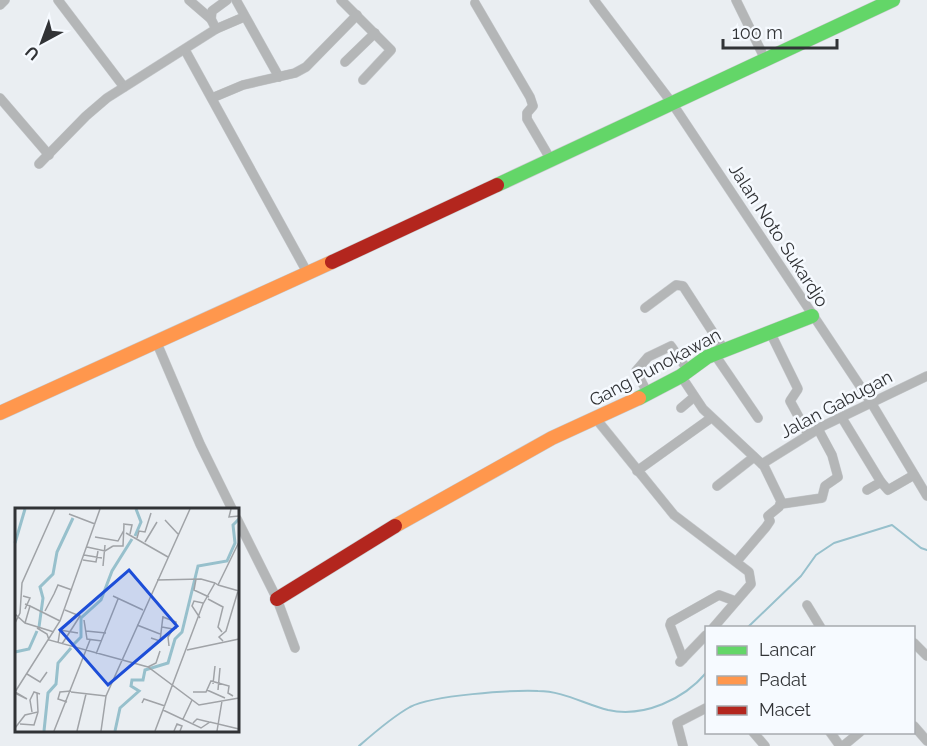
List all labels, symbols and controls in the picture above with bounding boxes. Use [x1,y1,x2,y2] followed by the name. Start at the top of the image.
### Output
[12,12,72,72] north arrow
[723,12,837,50] scale bar
[732,22,783,43] text: 100 m
[22,42,43,64] text: U
[725,159,833,311] street label: Jalan Noto Sukardjo
[586,324,724,410] street label: Gang Punokawan
[776,366,896,442] street label: Jalan Gabugan
[15,508,238,731] inset map
[705,626,915,734] legend
[759,639,816,660] text: Lancar
[759,669,807,690] text: Padat
[759,699,811,720] text: Macet

